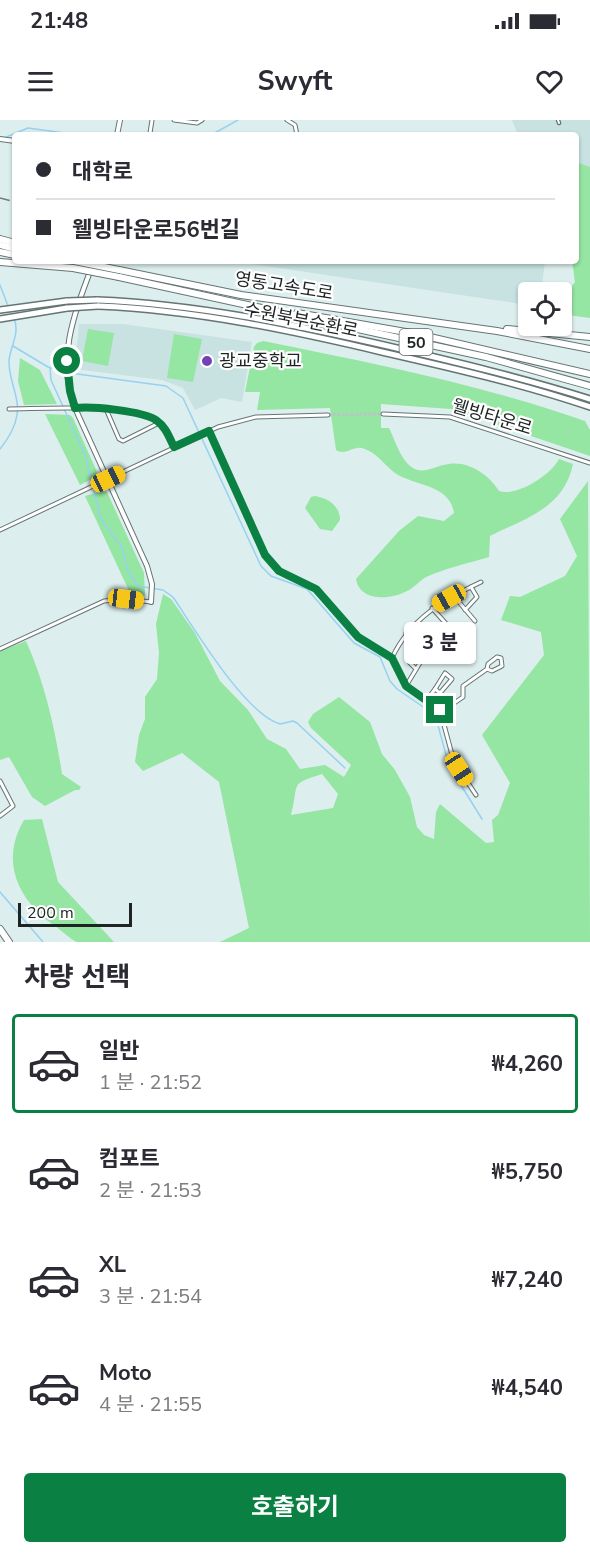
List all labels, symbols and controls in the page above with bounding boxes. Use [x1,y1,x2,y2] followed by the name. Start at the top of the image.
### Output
[30,6,88,36] text: 21:48
[258,63,332,100] text: Swyft
[24,65,57,98] icon: menu
[533,65,566,98] icon: heart
[72,157,133,187] text: 대학로
[72,215,240,245] text: 웰빙타운로56번길
[233,266,335,306] street label: 영동고속도로
[518,282,572,336] map controls
[518,282,572,336] button: locate
[242,297,360,343] street label: 수원북부순환로
[400,329,432,355] road number: 50
[53,347,80,374] route start
[219,349,302,373] place label: 광교중학교
[200,354,214,368] marker: 광교중학교
[449,393,535,441] street label: 웰빙타운로
[88,463,128,495] car
[429,581,469,615] car
[107,588,145,610] car
[404,623,476,665] callout: 3 분
[422,629,458,656] text: 3 분
[426,696,453,723] route end
[442,749,476,789] car
[18,900,132,928] scale bar
[27,902,74,924] text: 200 m
[24,959,131,996] text: 차량 선택
[99,1036,139,1066] text: 일반
[27,1037,81,1091] icon: car
[492,1049,563,1079] text: ₩4,260
[99,1069,202,1096] text: 1 분 · 21:52
[99,1144,160,1174] text: 컴포트
[27,1145,81,1199] icon: car
[492,1157,563,1187] text: ₩5,750
[99,1177,202,1204] text: 2 분 · 21:53
[99,1250,126,1280] text: XL
[27,1253,81,1307] icon: car
[492,1265,563,1295] text: ₩7,240
[99,1283,202,1310] text: 3 분 · 21:54
[99,1358,152,1388] text: Moto
[27,1361,81,1415] icon: car
[492,1373,563,1403] text: ₩4,540
[99,1391,202,1418] text: 4 분 · 21:55
[24,1473,566,1542] button: 호출하기

